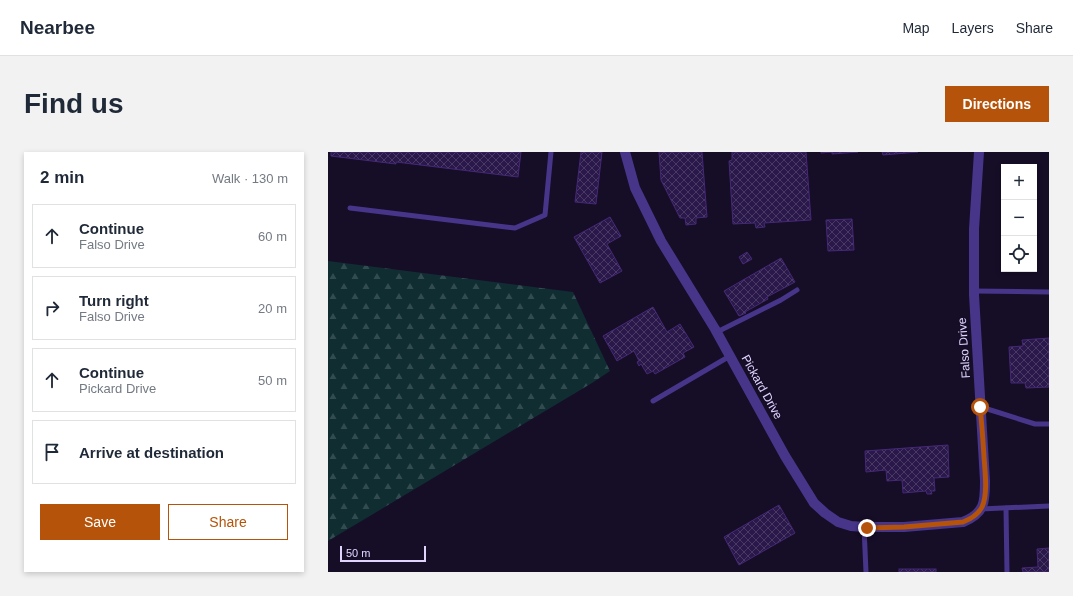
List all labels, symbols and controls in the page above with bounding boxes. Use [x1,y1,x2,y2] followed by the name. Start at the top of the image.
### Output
[20,17,95,38] text: Nearbee
[902,20,930,36] text: Map
[952,20,994,36] text: Layers
[1016,20,1053,36] text: Share
[945,86,1049,122] button: Directions
[24,88,124,119] text: Find us
[1001,164,1037,272] map controls
[1001,164,1037,200] button: +
[40,168,84,187] text: 2 min
[212,171,288,186] text: Walk · 130 m
[1001,200,1037,236] button: −
[79,220,144,237] text: Continue
[41,225,63,247] icon: ahead
[258,229,287,244] text: 60 m
[1001,236,1037,272] button: locate
[79,237,145,252] text: Falso Drive
[79,292,149,309] text: Turn right
[41,297,63,319] icon: right
[258,301,287,316] text: 20 m
[79,309,145,324] text: Falso Drive
[955,317,973,379] street label: Falso Drive
[739,352,786,422] street label: Pickard Drive
[79,364,144,381] text: Continue
[41,369,63,391] icon: ahead
[258,373,287,388] text: 50 m
[79,381,156,396] text: Pickard Drive
[971,398,989,416] route start
[41,441,63,463] icon: arrive
[79,444,224,461] text: Arrive at destination
[40,504,160,540] button: Save
[168,504,288,540] button: Share
[858,519,876,537] route end
[340,544,426,563] scale bar
[346,547,370,559] text: 50 m

